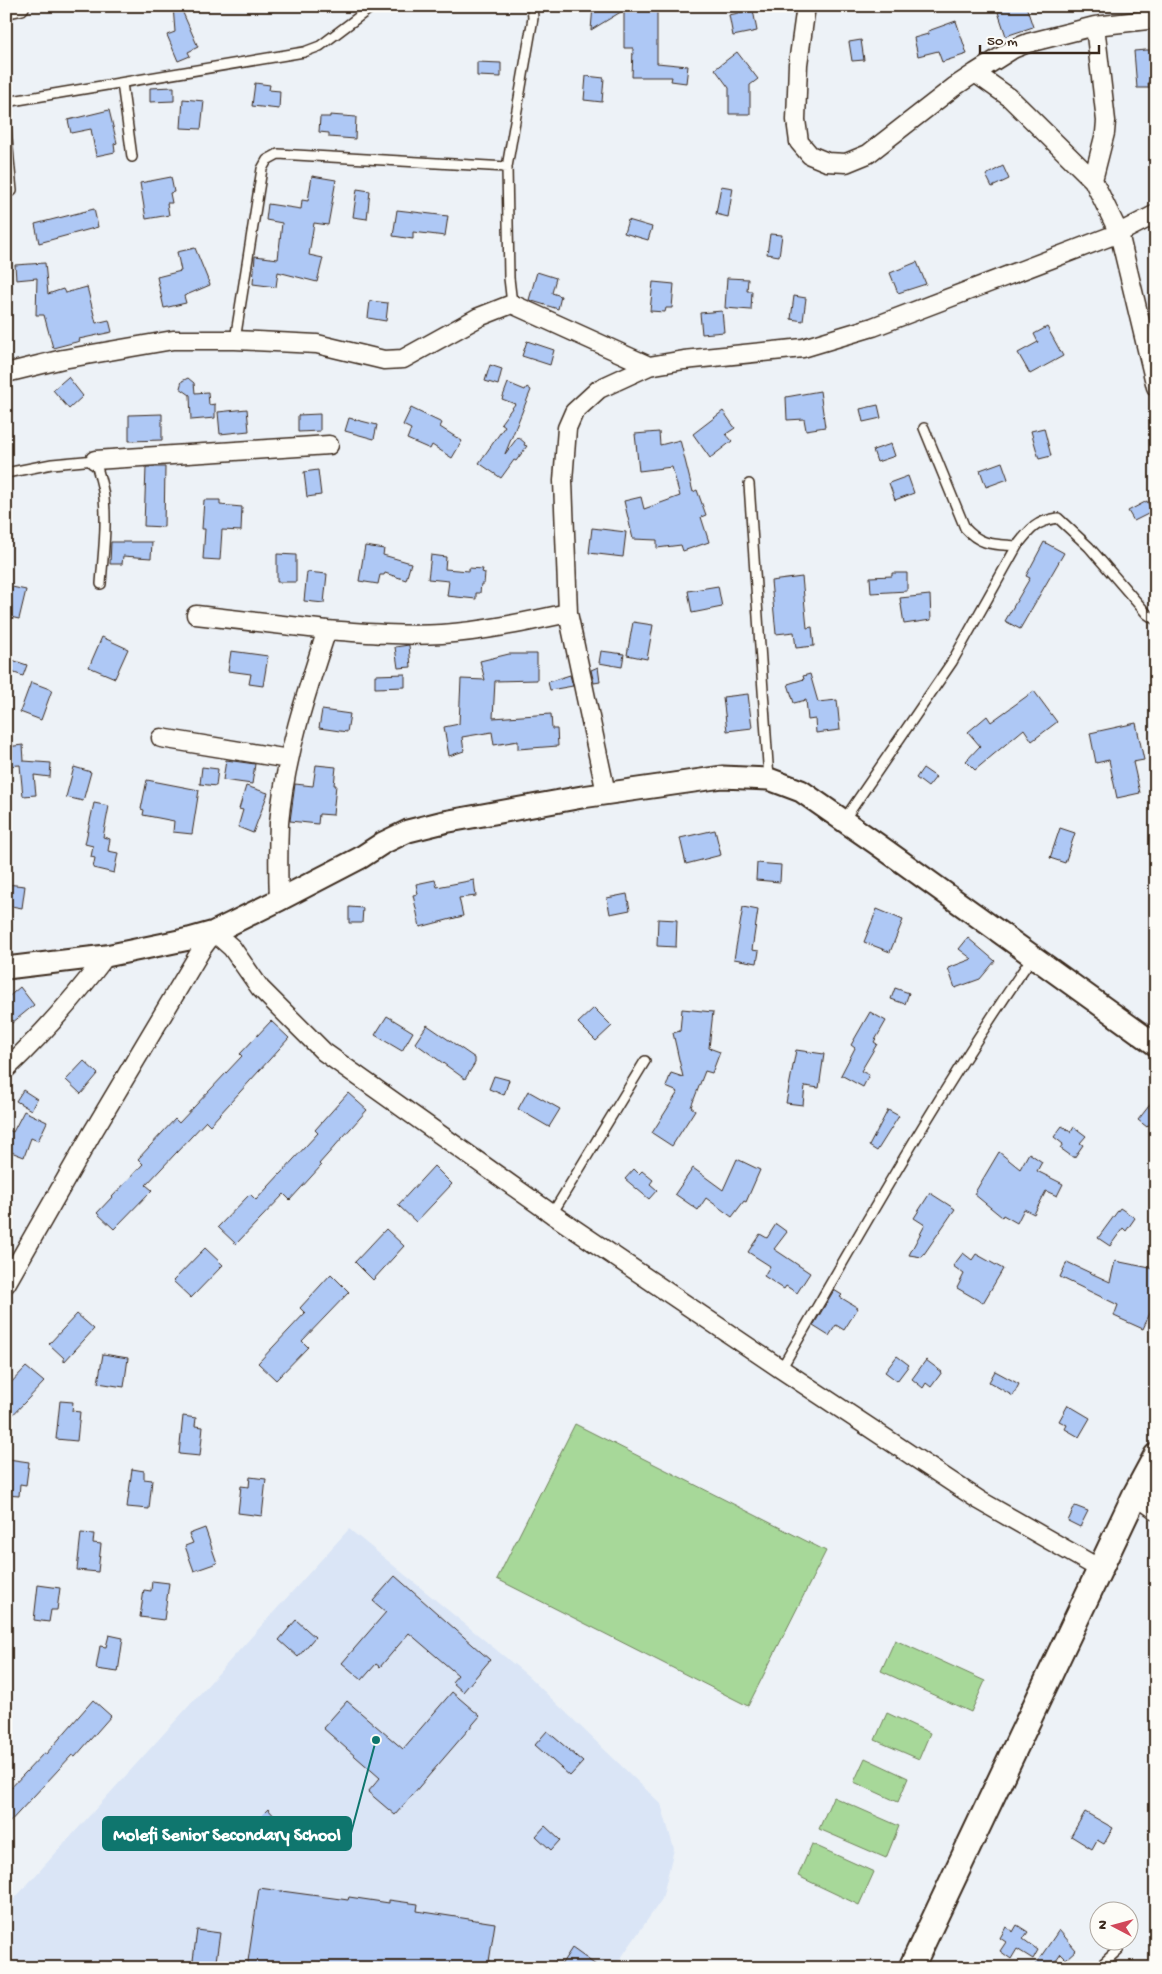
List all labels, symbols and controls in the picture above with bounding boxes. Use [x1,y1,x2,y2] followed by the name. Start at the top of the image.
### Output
[980,22,1098,54] scale bar
[987,33,1018,51] text: 50 m
[103,1817,351,1850] callout: Molefi Senior Secondary School
[113,1826,341,1847] text: Molefi Senior Secondary School
[1090,1902,1140,1952] north arrow
[1095,1919,1112,1930] text: N

